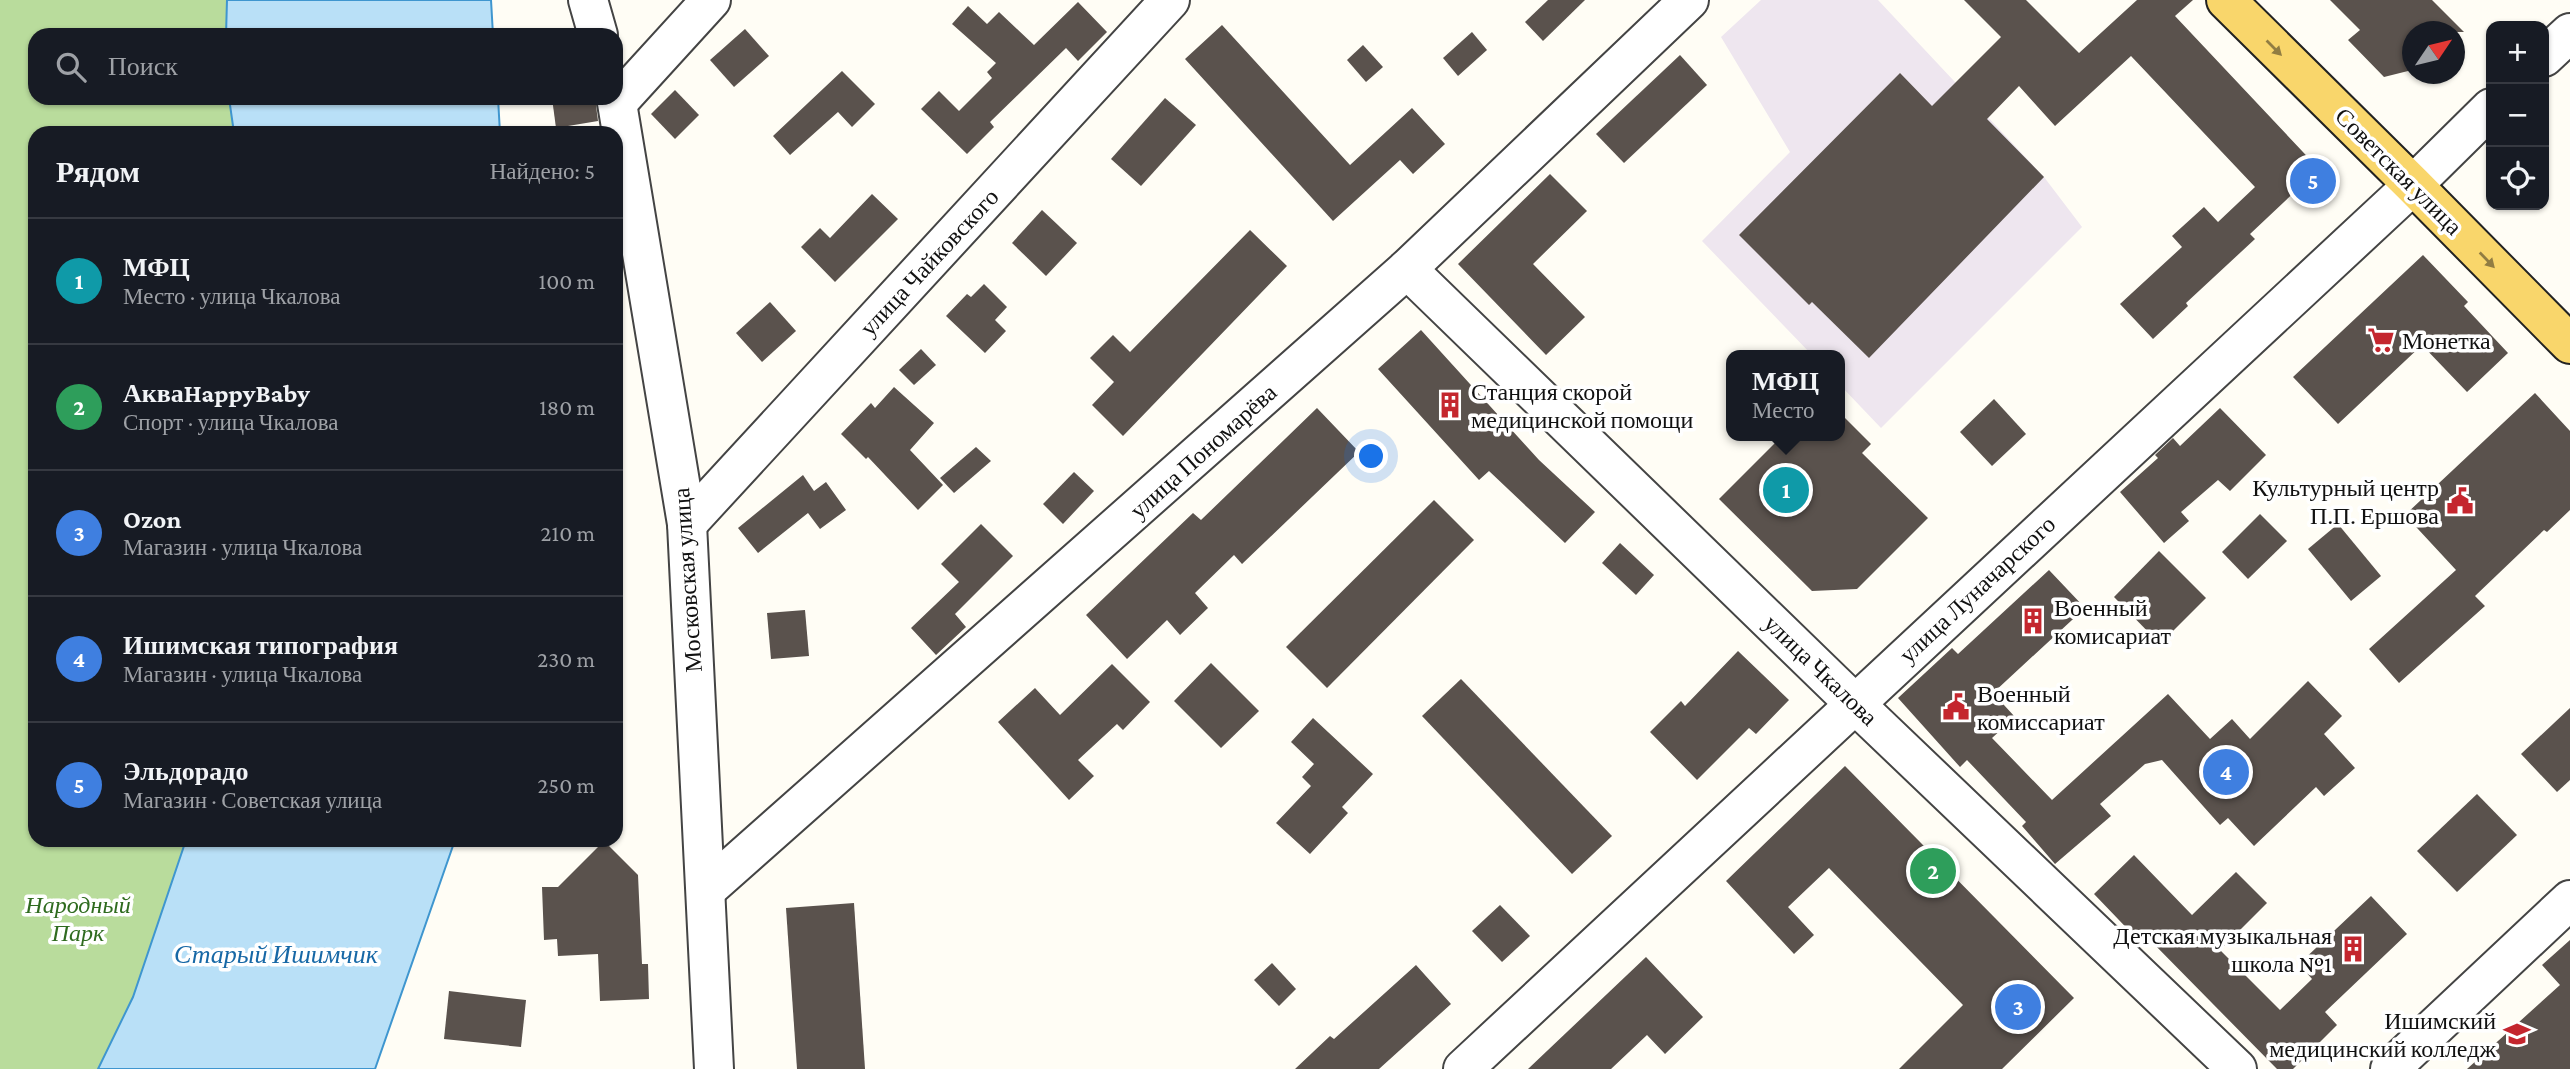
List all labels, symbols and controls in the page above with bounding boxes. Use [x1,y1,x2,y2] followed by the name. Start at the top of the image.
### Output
[2402,21,2465,84] north arrow
[2486,21,2549,210] map controls
[2486,21,2549,84] button: +
[28,28,623,105] search box
[2266,39,2283,56] one-way arrow
[52,48,90,86] icon: search
[108,52,178,81] text: Поиск
[2486,84,2549,147] button: −
[2330,102,2468,240] street label: Советская улица
[2486,147,2549,210] button: locate
[56,155,140,188] text: Рядом
[2290,155,2336,207] pin: 5
[490,158,595,184] text: Найдено: 5
[854,183,1004,341] street label: улица Чайковского
[2479,252,2496,269] one-way arrow
[123,253,190,282] text: МФЦ
[75,268,83,294] text: 1
[539,268,595,294] text: 100 m
[123,283,341,309] text: Место · улица Чкалова
[2366,325,2396,355] supermarket icon: Монетка
[2402,327,2491,354] place label: Монетка
[1726,350,1845,441] popup
[1752,367,1819,396] text: МФЦ
[1124,378,1282,524] street label: улица Пономарёва
[1471,378,1694,433] place label: Станция скорой медицинской помощи
[123,379,310,408] text: АкваHappyBaby
[1435,390,1465,420] building icon: Станция скорой медицинской помощи
[73,394,85,420] text: 2
[539,394,595,420] text: 180 m
[1752,397,1815,423] text: Место
[123,409,339,435] text: Спорт · улица Чкалова
[1354,439,1388,473] your location
[1763,464,1809,516] pin: 1
[2252,474,2439,529] place label: Культурный центр П.П. Ершова
[667,486,707,673] street label: Московская улица
[2445,486,2475,516] public building icon: Культурный центр П.П. Ершова
[123,505,181,534] text: Ozon
[1894,510,2060,668] street label: улица Луначарского
[73,520,85,546] text: 3
[541,520,595,546] text: 210 m
[123,534,362,560] text: Магазин · улица Чкалова
[2054,594,2171,649] place label: Военный комисариат
[2018,606,2048,636] building icon: Военный комисариат
[1759,609,1884,731] street label: улица Чкалова
[123,631,398,660] text: Ишимская типография
[73,646,85,672] text: 4
[537,646,595,672] text: 230 m
[123,661,362,687] text: Магазин · улица Чкалова
[1977,680,2105,735] place label: Военный комиссариат
[1941,692,1971,722] public building icon: Военный комиссариат
[2203,746,2249,798] pin: 4
[123,757,248,786] text: Эльдорадо
[73,772,85,798] text: 5
[537,772,595,798] text: 250 m
[123,787,382,813] text: Магазин · Советская улица
[1910,845,1956,897] pin: 2
[24,891,131,946] park label: Народный Парк
[2113,922,2332,977] place label: Детская музыкальная школа №1
[2338,934,2368,964] building icon: Детская музыкальная школа №1
[174,940,379,969] water label: Старый Ишимчик
[1995,981,2041,1033] pin: 3
[2269,1007,2496,1062] place label: Ишимский медицинский колледж
[2502,1019,2532,1049] school or university icon: Ишимский медицинский колледж

